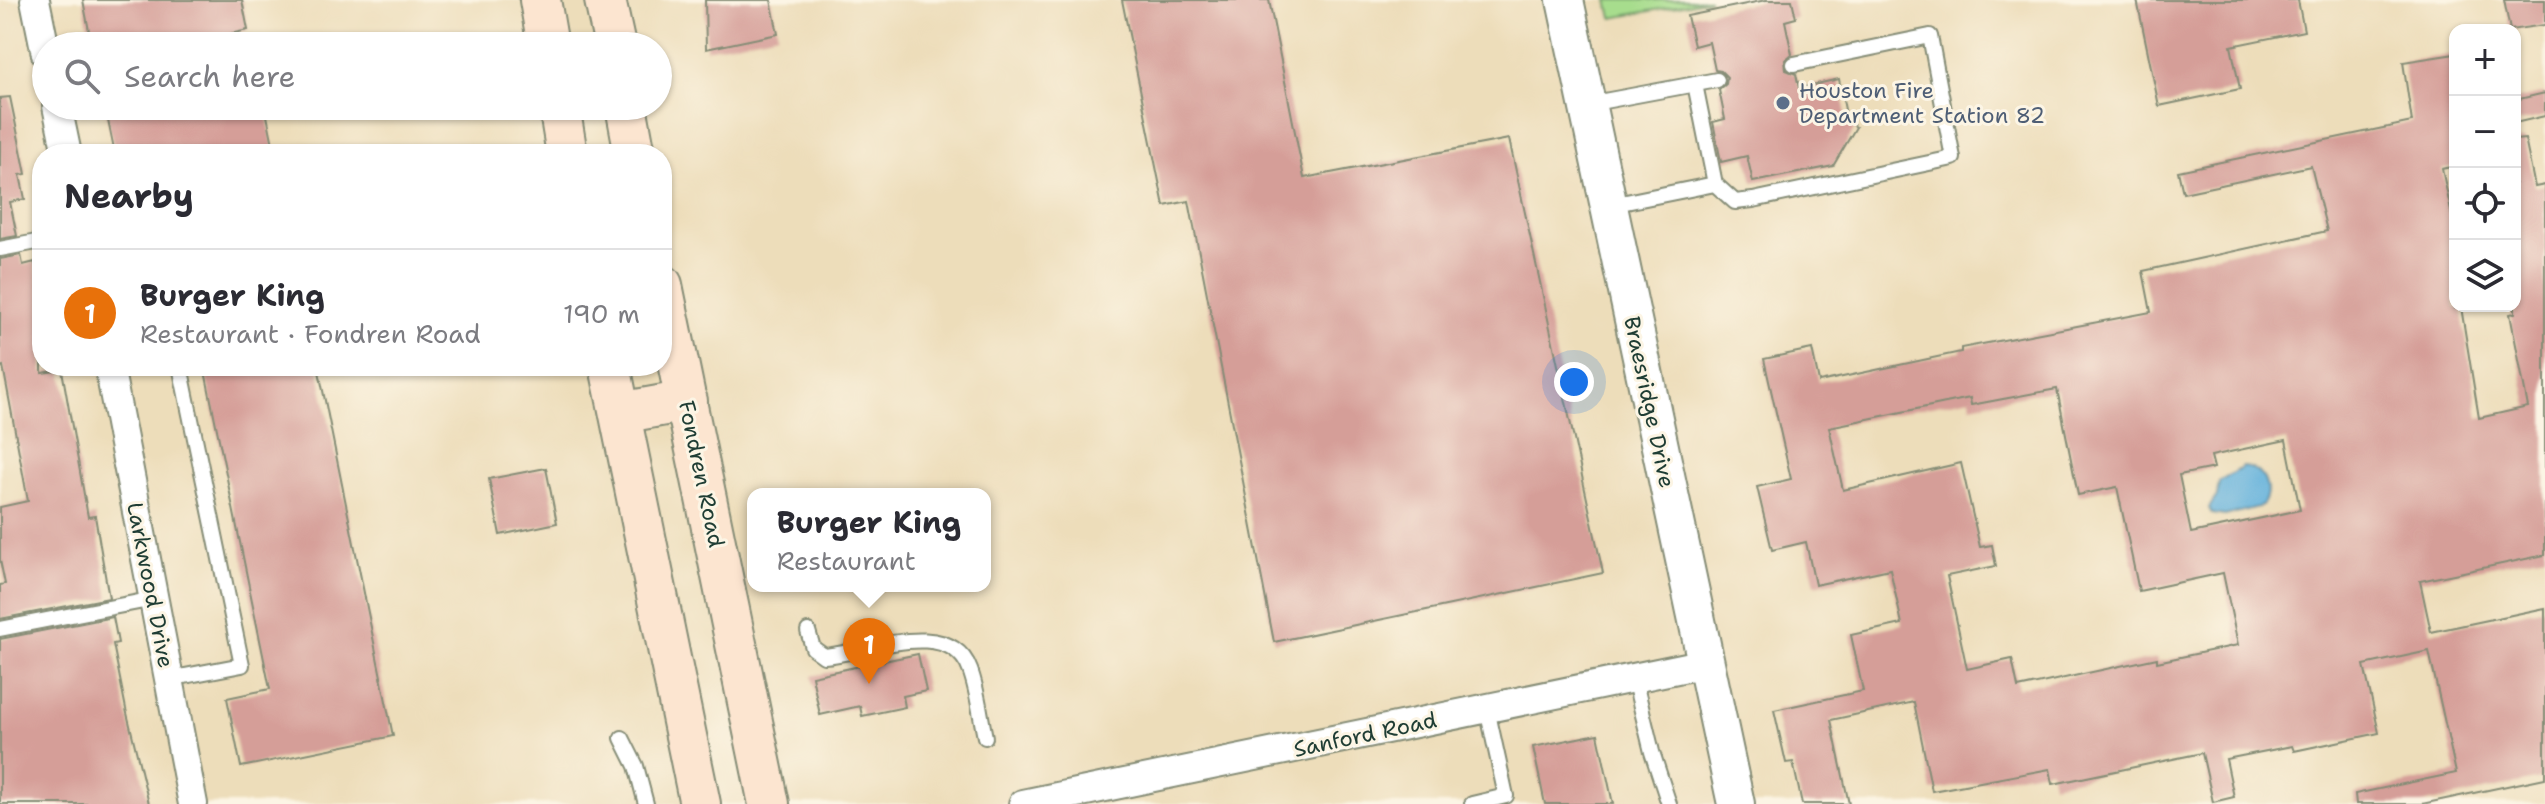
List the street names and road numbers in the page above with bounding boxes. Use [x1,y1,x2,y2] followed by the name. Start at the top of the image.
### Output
[1617,314,1682,490] street label: Braesridge Drive
[672,398,731,550] street label: Fondren Road
[120,500,181,670] street label: Larkwood Drive
[1291,705,1439,764] street label: Sanford Road

